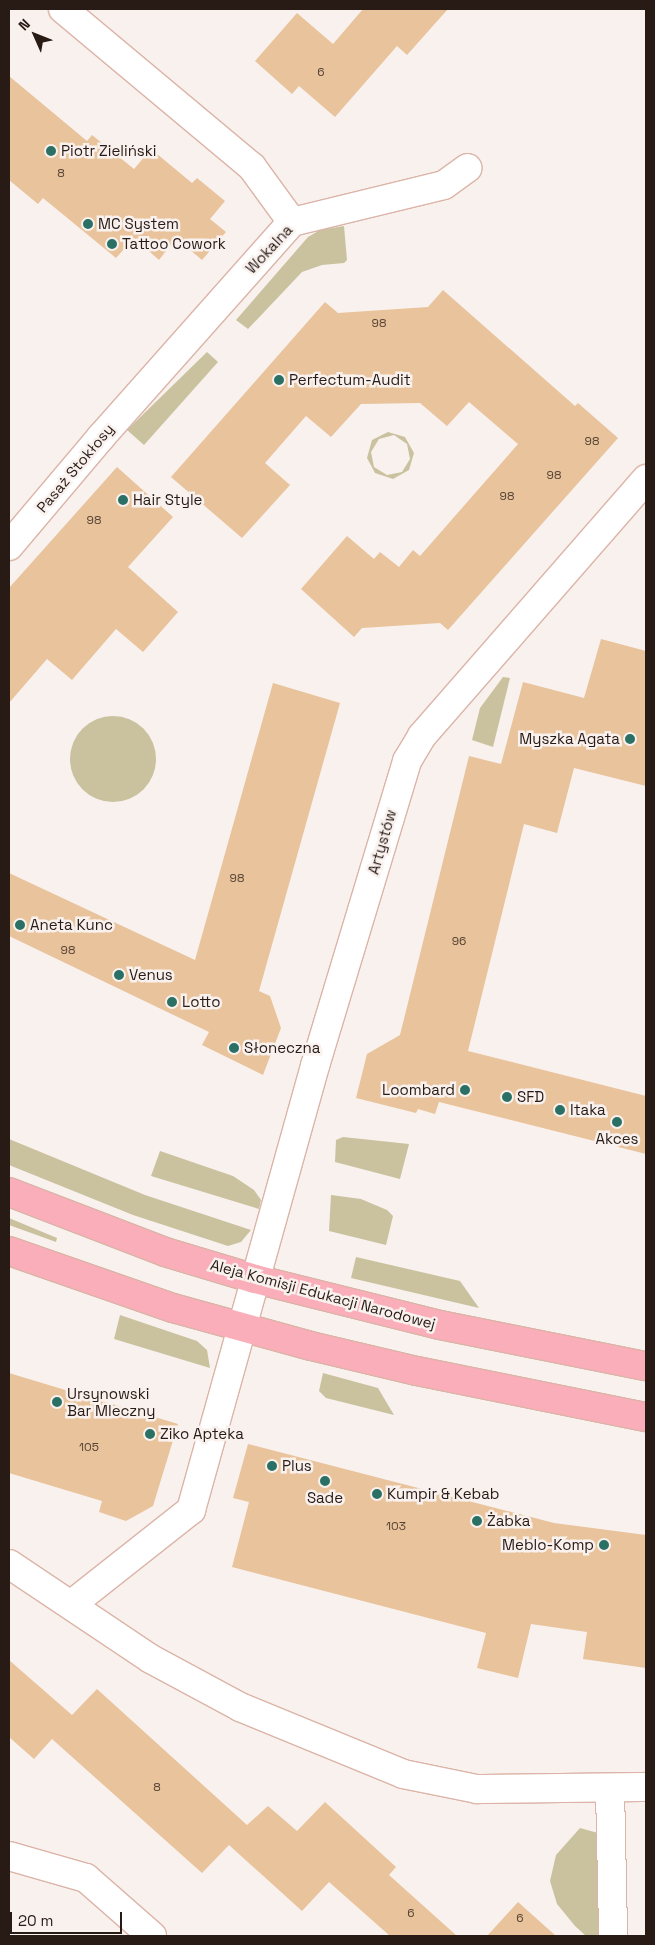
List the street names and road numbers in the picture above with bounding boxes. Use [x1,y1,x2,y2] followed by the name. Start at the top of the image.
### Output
[242,221,296,277] street label: Wokalna
[33,420,117,516] street label: Pasaż Stokłosy
[364,807,400,877] street label: Artystów
[208,1255,438,1333] street label: Aleja Komisji Edukacji Narodowej

